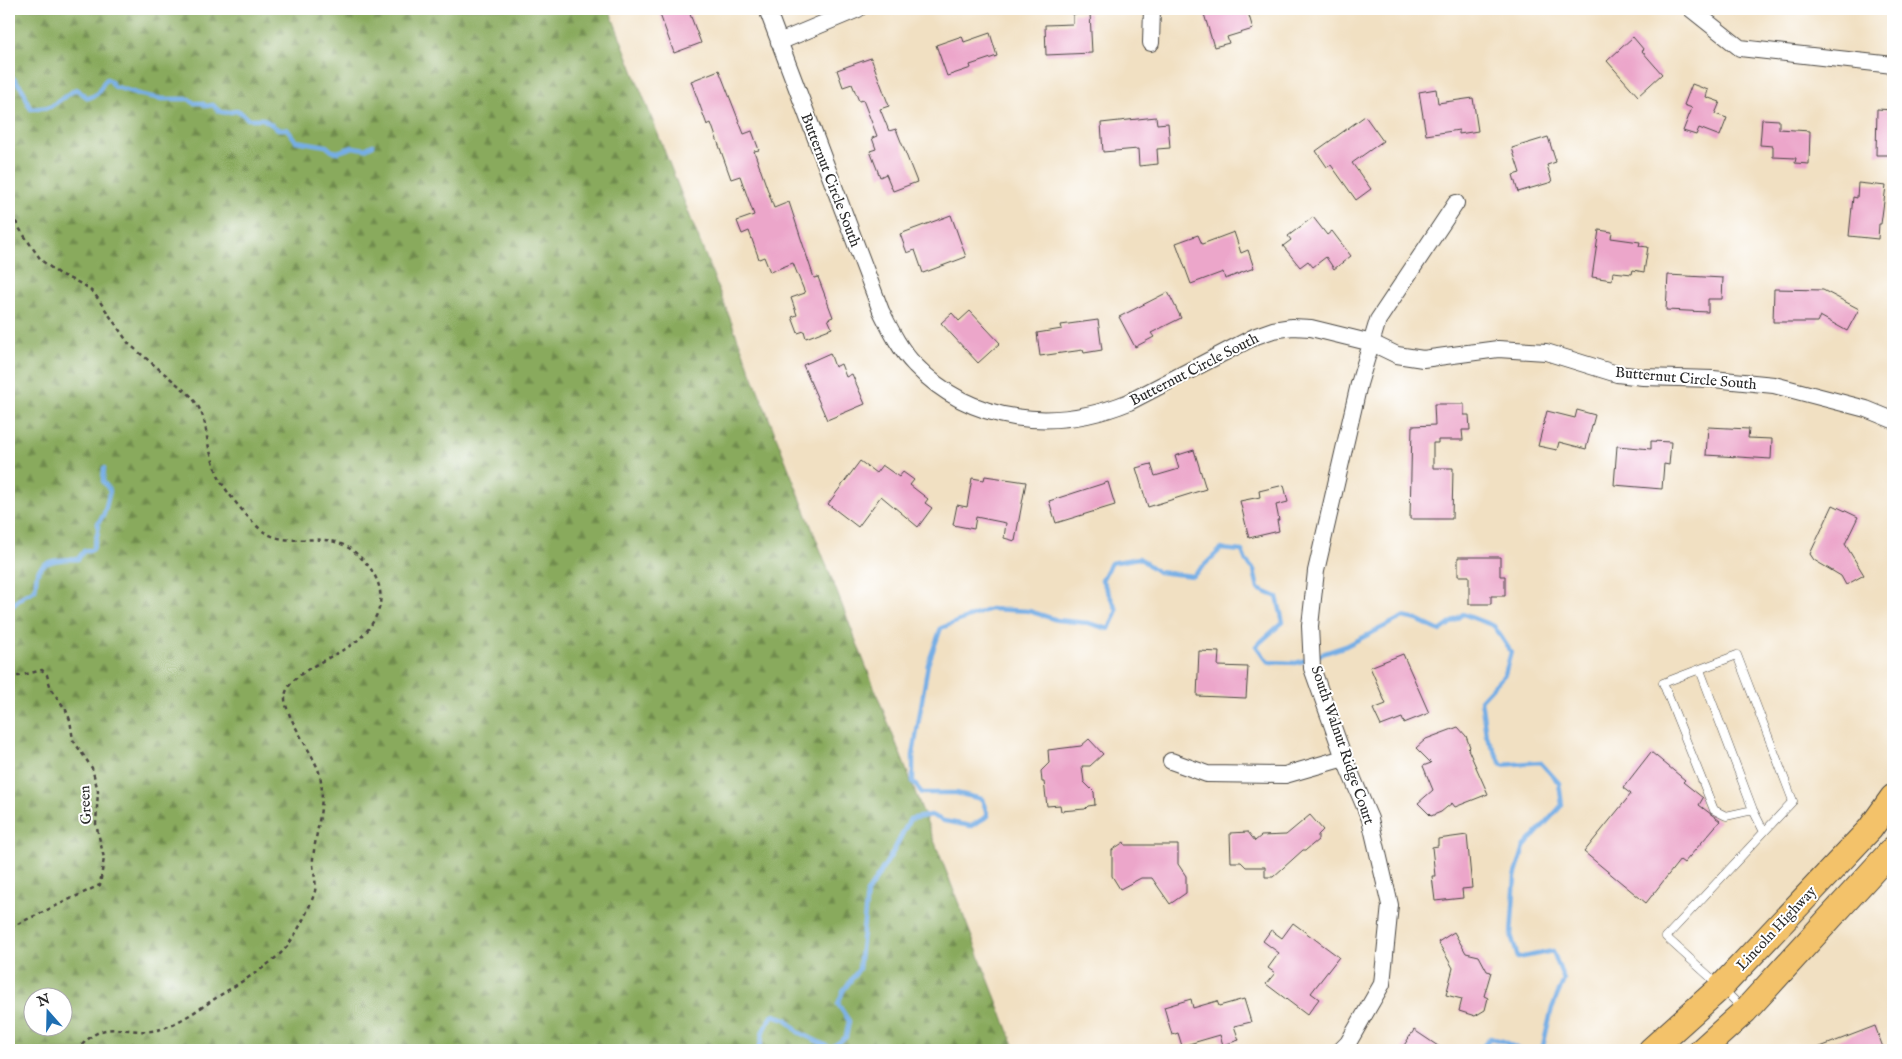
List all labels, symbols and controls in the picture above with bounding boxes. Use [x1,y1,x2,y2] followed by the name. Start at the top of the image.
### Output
[796,111,865,250] street label: Butternut Circle South
[1127,329,1262,410] street label: Butternut Circle South
[1614,363,1757,394] street label: Butternut Circle South
[1306,663,1379,827] street label: South Walnut Ridge Court
[75,785,96,825] street label: Green
[1732,882,1821,975] street label: Lincoln Highway
[22,986,72,1036] north arrow
[34,990,53,1012] text: N

